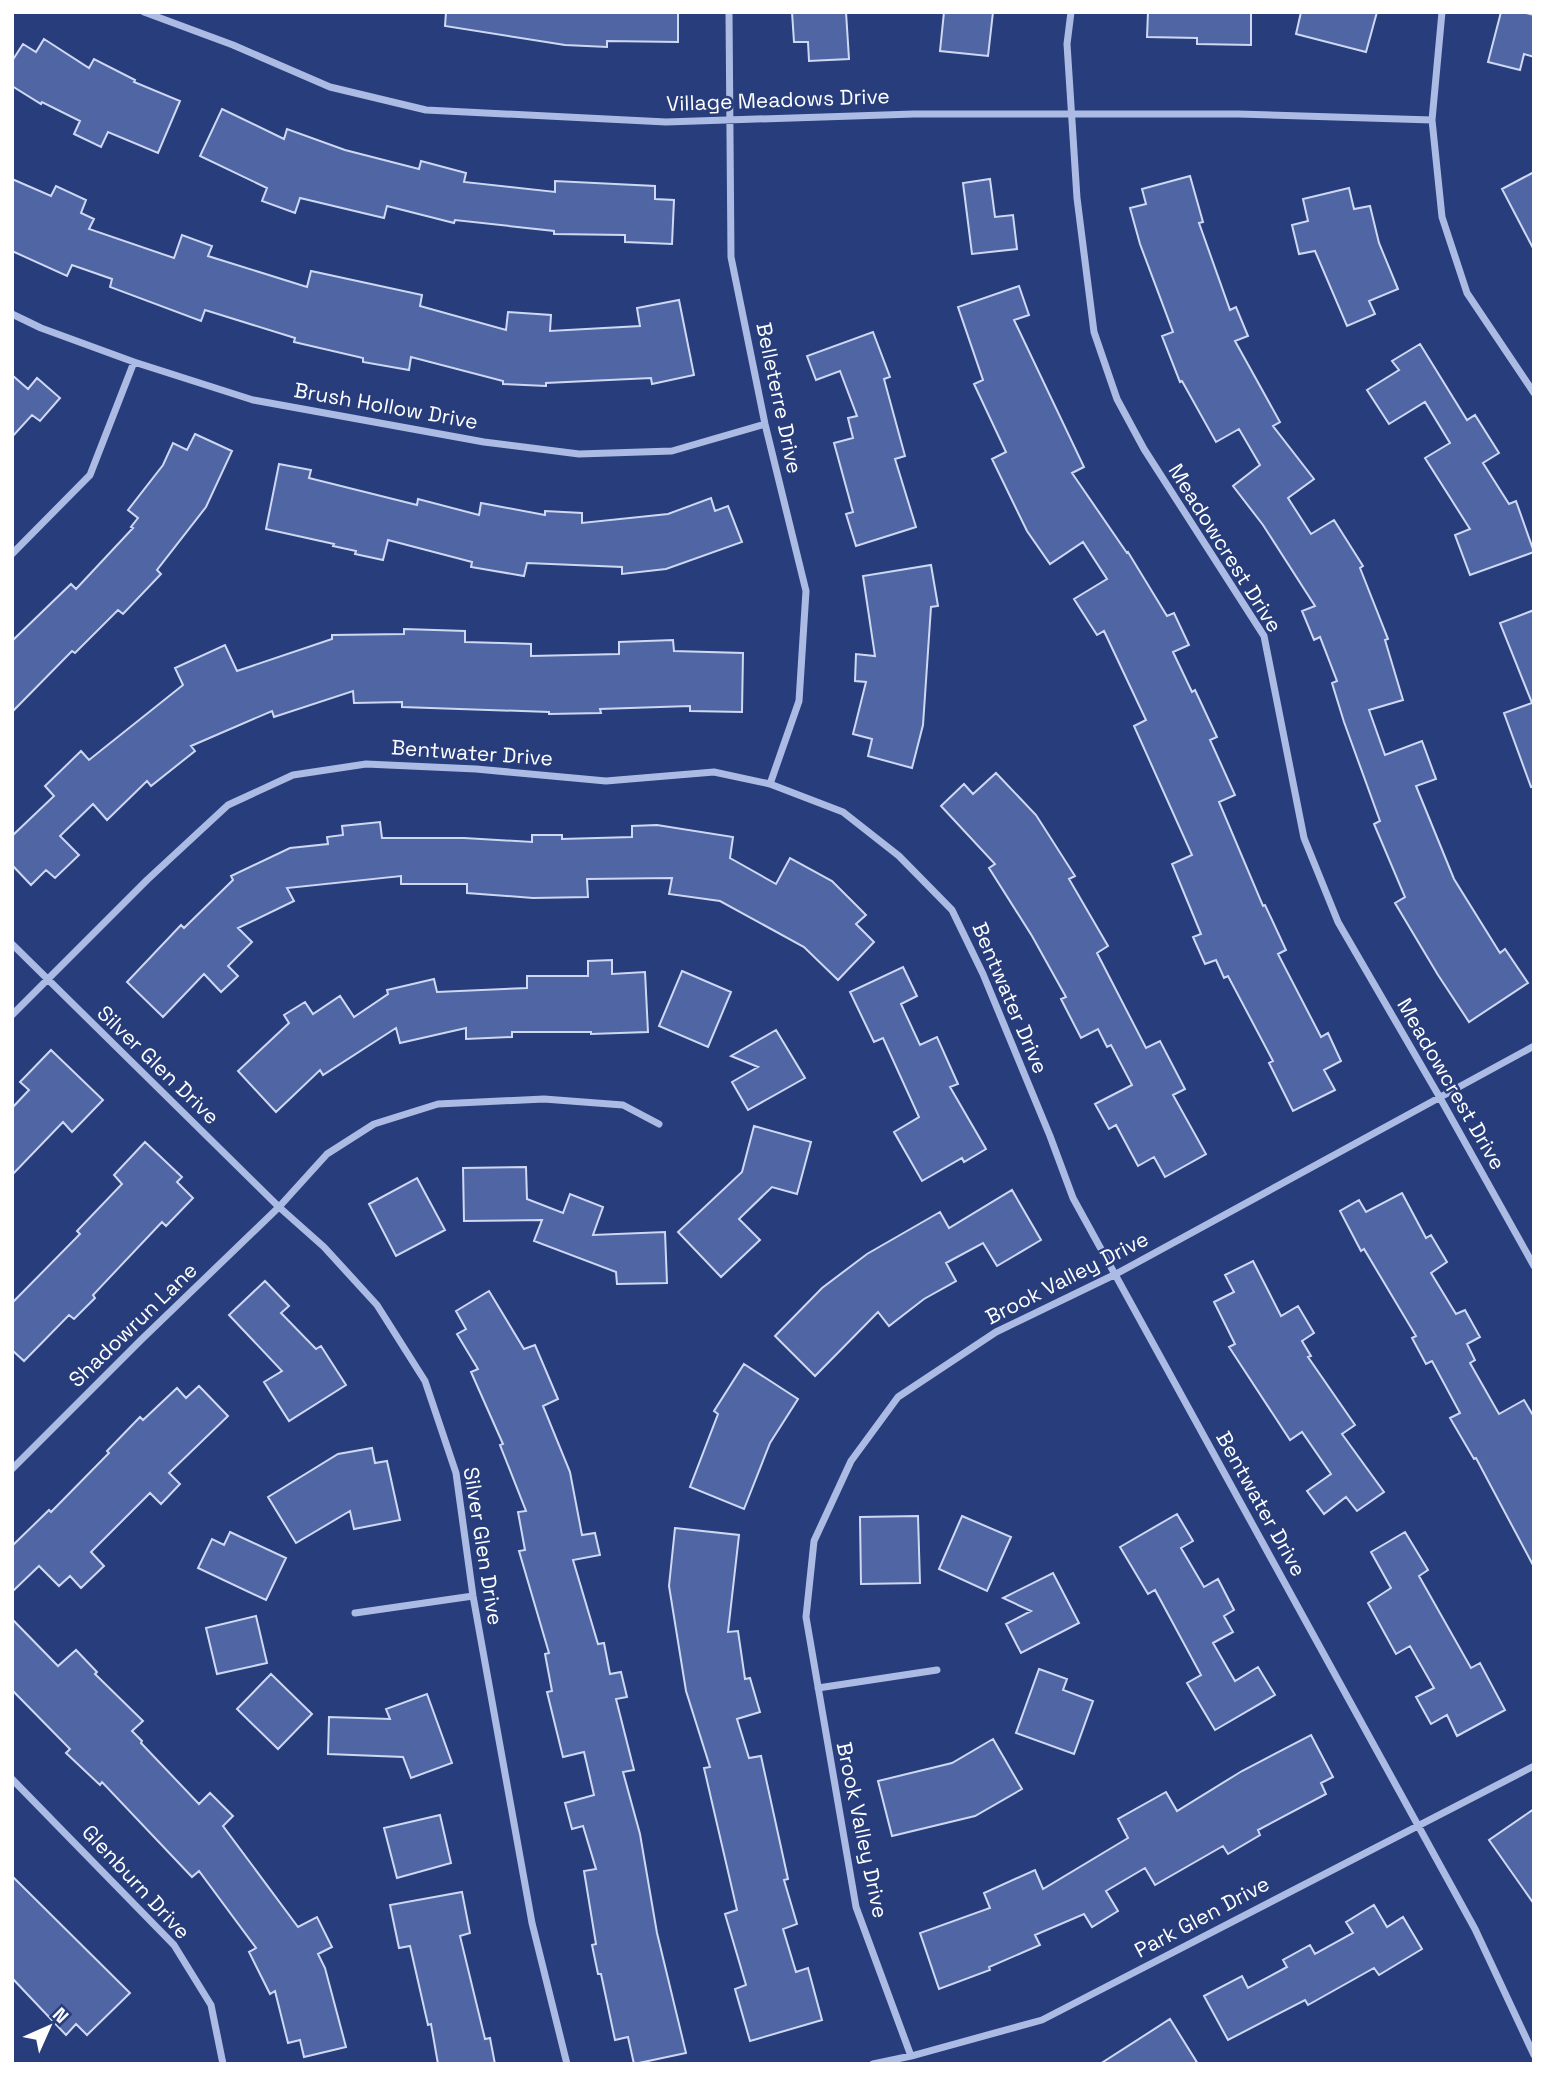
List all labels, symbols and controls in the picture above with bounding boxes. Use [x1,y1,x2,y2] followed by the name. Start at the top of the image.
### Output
[666,82,890,117] street label: Village Meadows Drive
[750,320,809,476] street label: Belleterre Drive
[292,376,480,435] street label: Brush Hollow Drive
[1163,458,1288,637] street label: Meadowcrest Drive
[390,733,554,772] street label: Bentwater Drive
[966,918,1055,1078] street label: Bentwater Drive
[1391,993,1512,1175] street label: Meadowcrest Drive
[91,999,225,1130] street label: Silver Glen Drive
[981,1225,1153,1330] street label: Brook Valley Drive
[63,1256,203,1393] street label: Shadowrun Lane
[1210,1426,1313,1581] street label: Bentwater Drive
[458,1465,509,1627] street label: Silver Glen Drive
[831,1739,894,1920] street label: Brook Valley Drive
[76,1819,196,1945] street label: Glenburn Drive
[1130,1870,1274,1963] street label: Park Glen Drive
[14,1992,84,2062] north arrow
[47,2002,74,2029] text: N

